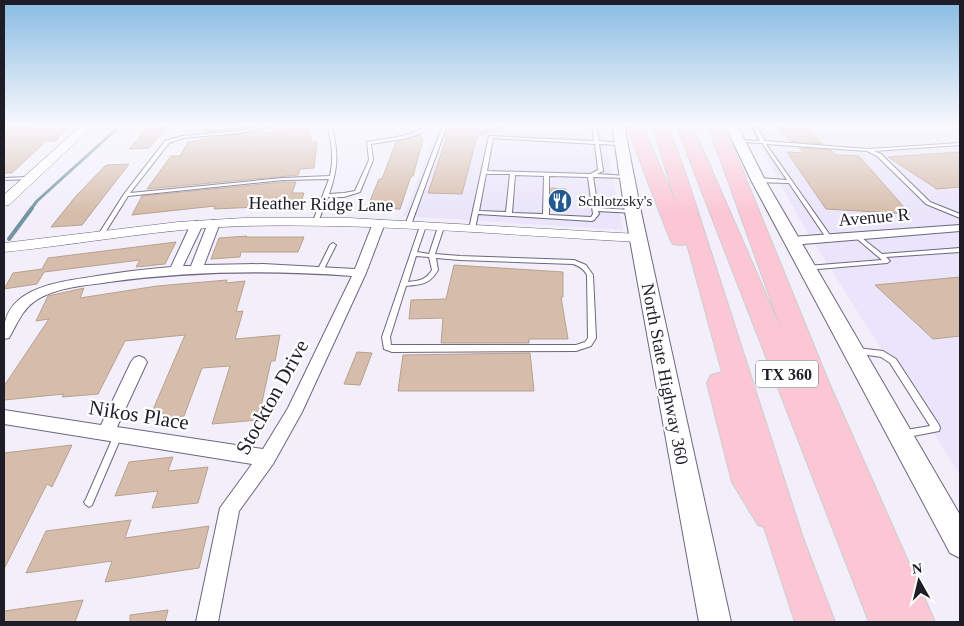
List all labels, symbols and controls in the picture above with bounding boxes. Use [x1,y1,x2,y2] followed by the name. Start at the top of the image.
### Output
[547,188,573,214] restaurant icon: Schlotzsky's
[248,193,394,215] street label: Heather Ridge Lane
[578,193,653,209] place label: Schlotzsky's
[838,204,910,230] street label: Avenue R
[638,282,692,466] street label: North State Highway 360
[231,335,313,459] street label: Stockton Drive
[756,360,818,388] road number: TX 360
[87,395,191,435] street label: Nikos Place
[894,556,944,606] north arrow
[911,560,923,577] text: N

